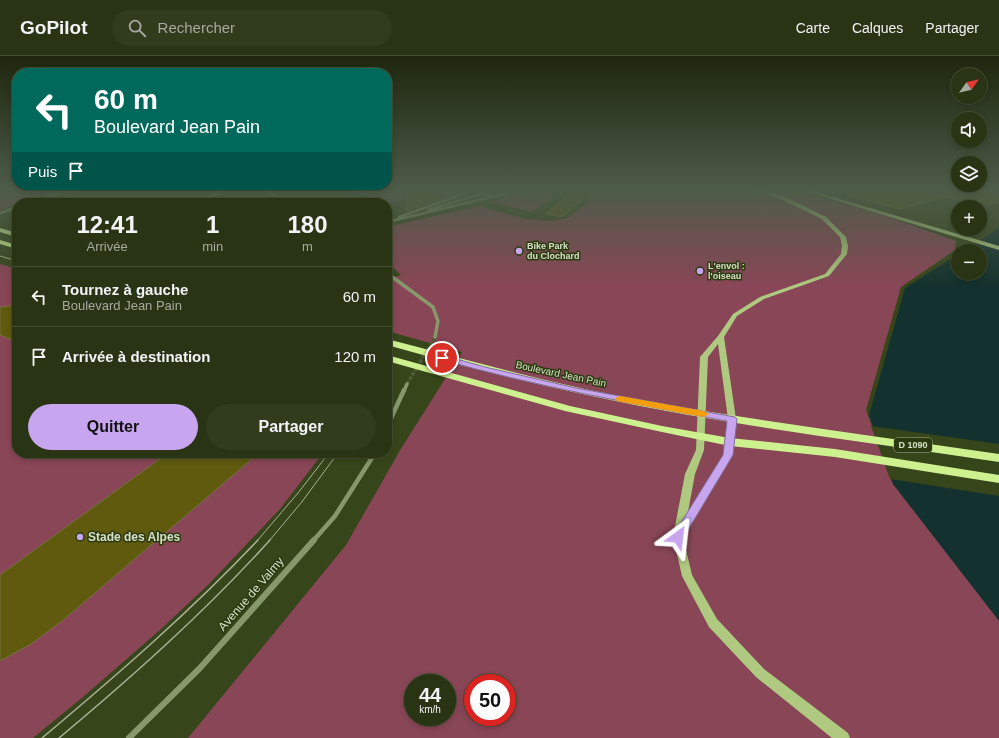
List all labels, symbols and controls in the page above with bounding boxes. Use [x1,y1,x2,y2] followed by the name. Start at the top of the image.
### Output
[112,10,392,46] search box
[20,17,88,38] text: GoPilot
[126,17,148,39] icon: search
[158,19,235,36] text: Rechercher
[796,20,830,36] text: Carte
[852,20,903,36] text: Calques
[925,20,979,36] text: Partager
[951,68,987,104] north arrow
[951,68,987,280] map controls
[28,84,80,136] icon: left
[94,84,158,115] text: 60 m
[951,112,987,148] button: sound
[94,117,260,137] text: Boulevard Jean Pain
[951,156,987,192] button: layers
[65,160,87,182] icon: arrive
[28,163,57,180] text: Puis
[951,200,987,236] button: +
[76,211,138,238] text: 12:41
[206,211,219,238] text: 1
[288,211,328,238] text: 180
[86,239,128,254] text: Arrivée
[202,239,223,254] text: min
[302,239,313,254] text: m
[527,241,580,261] place label: Bike Park du Clochard
[951,244,987,280] button: −
[514,246,524,256] marker: Bike Park du Clochard
[708,261,745,281] place label: L'envol : l'oiseau
[695,266,705,276] marker: L'envol : l'oiseau
[62,281,188,298] text: Tournez à gauche
[28,286,50,308] icon: left
[343,288,376,305] text: 60 m
[62,298,182,313] text: Boulevard Jean Pain
[425,341,459,375] pin
[28,346,50,368] icon: arrive
[431,347,453,369] icon: arrive
[62,348,210,365] text: Arrivée à destination
[334,348,376,365] text: 120 m
[515,359,607,389] street label: Boulevard Jean Pain
[28,404,198,450] button: Quitter
[206,404,376,450] button: Partager
[894,438,932,452] road number: D 1090
[657,516,699,558] position arrow
[88,530,181,544] place label: Stade des Alpes
[75,532,85,542] marker: Stade des Alpes
[215,554,287,634] street label: Avenue de Valmy
[464,674,516,726] speed limit sign: 50
[419,684,441,706] text: 44
[419,704,441,715] text: km/h

